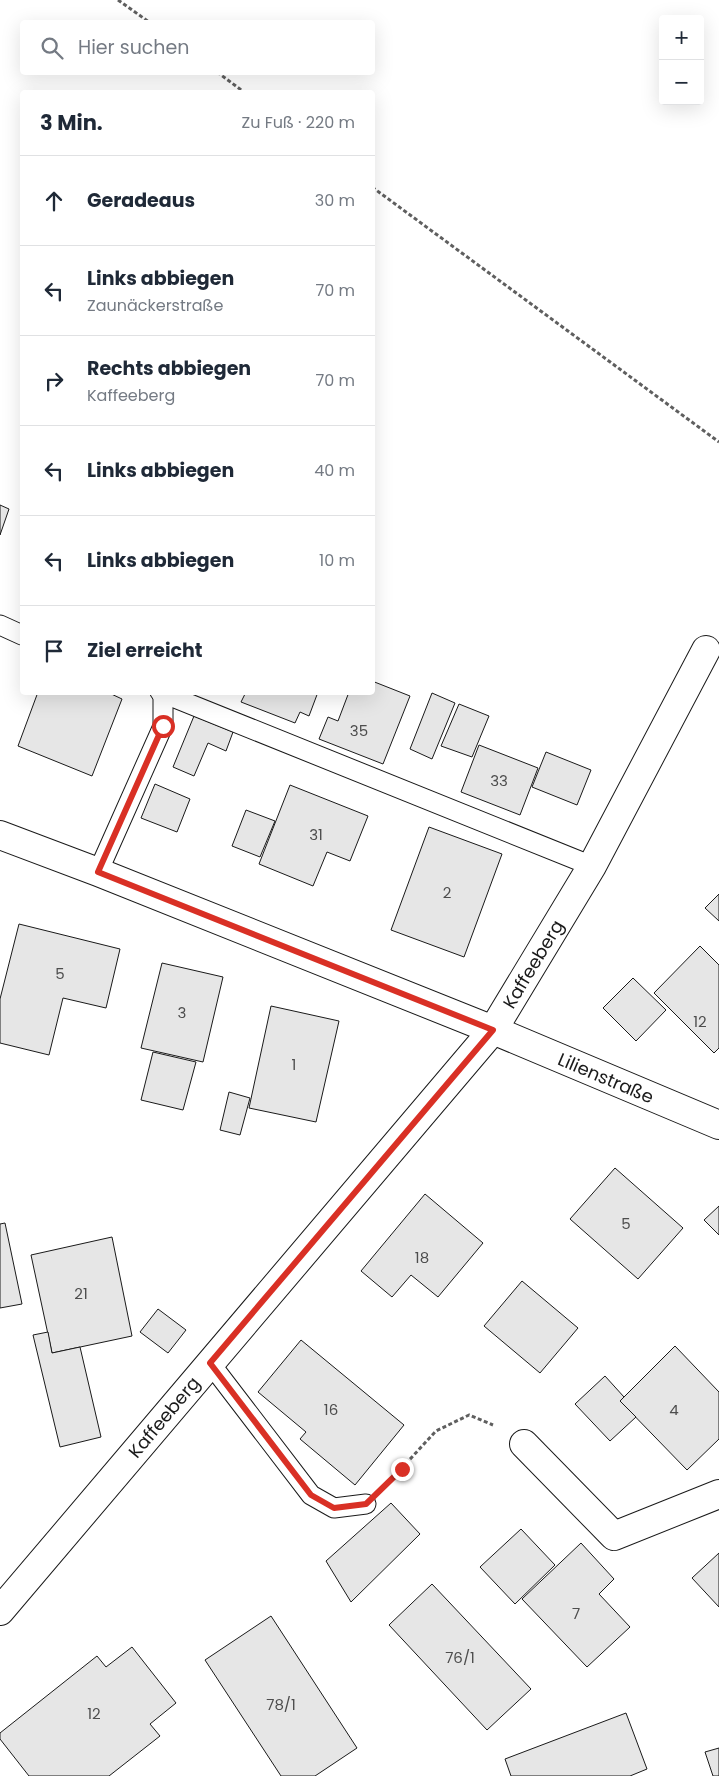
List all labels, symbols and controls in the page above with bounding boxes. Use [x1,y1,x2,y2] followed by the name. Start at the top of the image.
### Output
[659,15,704,105] map controls
[659,15,704,60] button: +
[20,20,375,75] search box
[38,34,66,62] icon: search
[78,34,189,61] text: Hier suchen
[659,60,704,105] button: −
[40,108,103,137] text: 3 Min.
[241,111,355,134] text: Zu Fuß · 220 m
[40,187,68,215] icon: ahead
[87,187,195,214] text: Geradeaus
[315,189,355,212] text: 30 m
[87,265,234,292] text: Links abbiegen
[40,277,68,305] icon: left
[315,279,355,302] text: 70 m
[87,294,223,317] text: Zaunäckerstraße
[87,355,251,382] text: Rechts abbiegen
[40,367,68,395] icon: right
[315,369,355,392] text: 70 m
[87,384,175,407] text: Kaffeeberg
[40,457,68,485] icon: left
[87,457,234,484] text: Links abbiegen
[314,459,355,482] text: 40 m
[40,547,68,575] icon: left
[87,547,234,574] text: Links abbiegen
[319,549,355,572] text: 10 m
[40,637,68,665] icon: arrive
[87,637,203,664] text: Ziel erreicht
[152,715,175,738] route start
[350,720,368,741] house number: 35
[490,770,508,791] house number: 33
[309,824,323,845] house number: 31
[443,882,451,903] house number: 2
[497,915,569,1013] street label: Kaffeeberg
[55,963,65,984] house number: 5
[178,1002,186,1023] house number: 3
[693,1011,707,1032] house number: 12
[554,1047,658,1109] street label: Lilienstraße
[292,1054,296,1075] house number: 1
[621,1213,631,1234] house number: 5
[415,1247,429,1268] house number: 18
[74,1283,88,1304] house number: 21
[123,1371,205,1463] street label: Kaffeeberg
[324,1399,338,1420] house number: 16
[669,1399,679,1420] house number: 4
[391,1458,414,1481] route end
[572,1603,580,1624] house number: 7
[445,1647,475,1668] house number: 76/1
[266,1694,296,1715] house number: 78/1
[87,1703,101,1724] house number: 12

